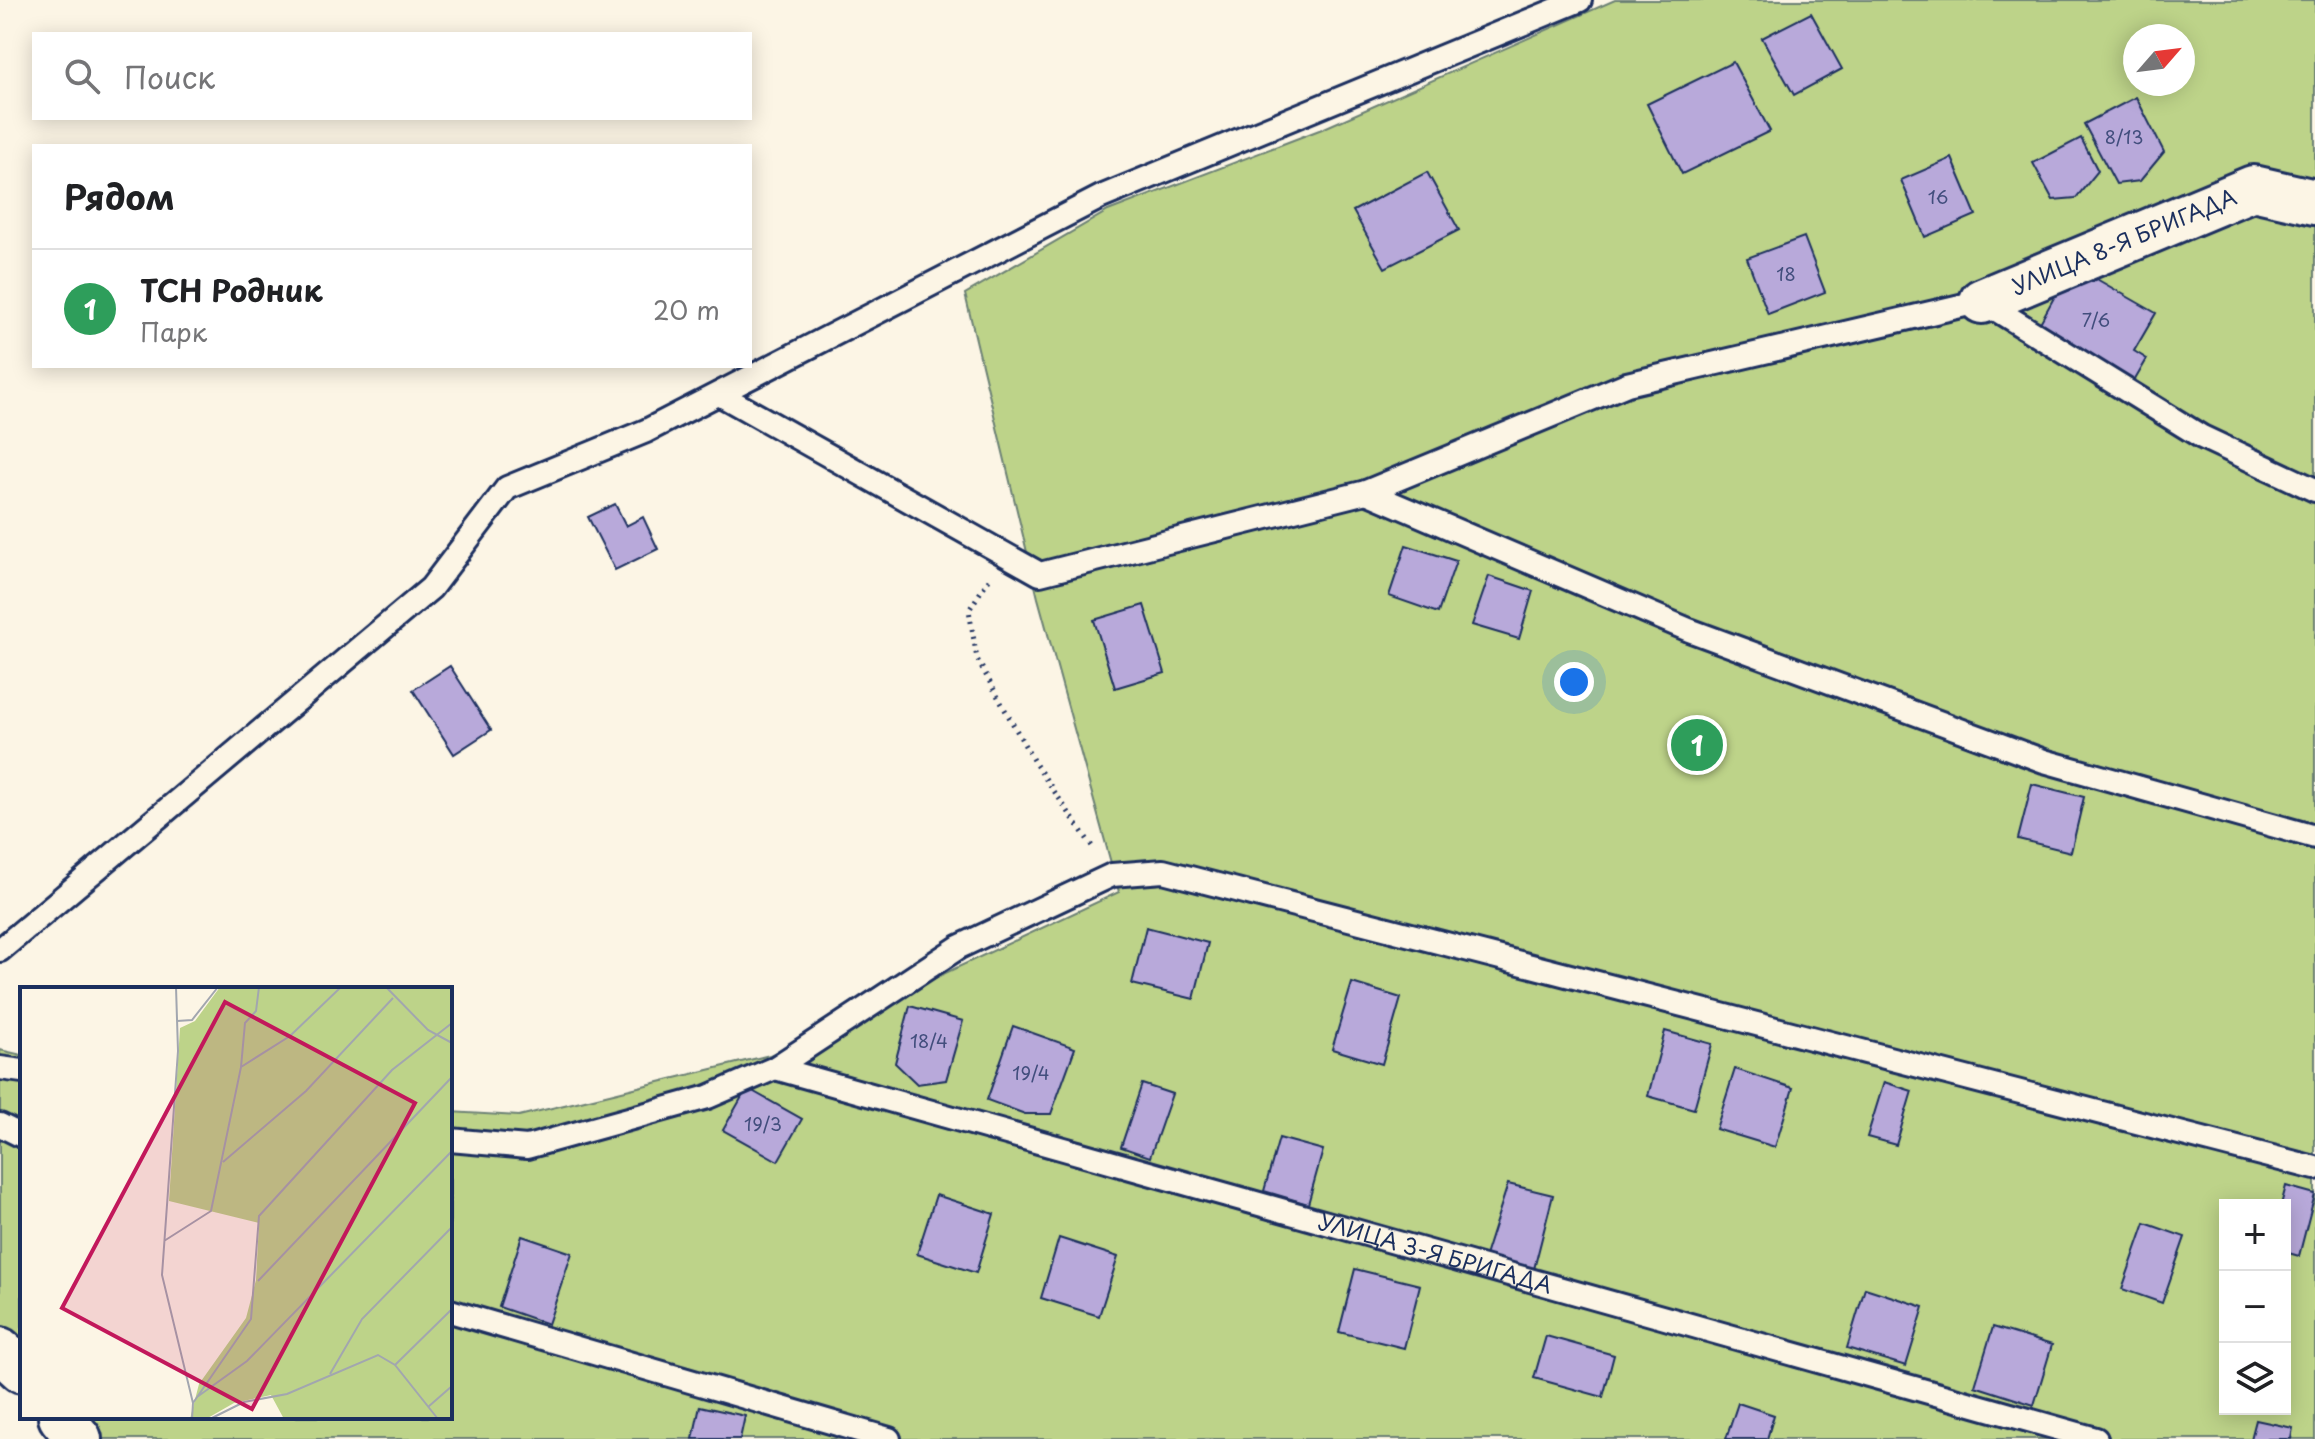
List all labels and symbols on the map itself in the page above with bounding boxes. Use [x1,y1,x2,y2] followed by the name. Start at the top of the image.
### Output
[2123,24,2195,96] north arrow
[2105,123,2143,150] house number: 8/13
[2006,179,2241,302] street label: УЛИЦА 8-Я БРИГАДА
[1928,183,1948,210] house number: 16
[1776,260,1796,287] house number: 18
[2082,306,2110,333] house number: 7/6
[1554,662,1594,702] your location
[1671,715,1723,775] pin: 1
[20,987,452,1419] inset map
[910,1027,948,1054] house number: 18/4
[1012,1059,1050,1086] house number: 19/4
[744,1110,782,1137] house number: 19/3
[1315,1203,1557,1301] street label: УЛИЦА 3-Я БРИГАДА

